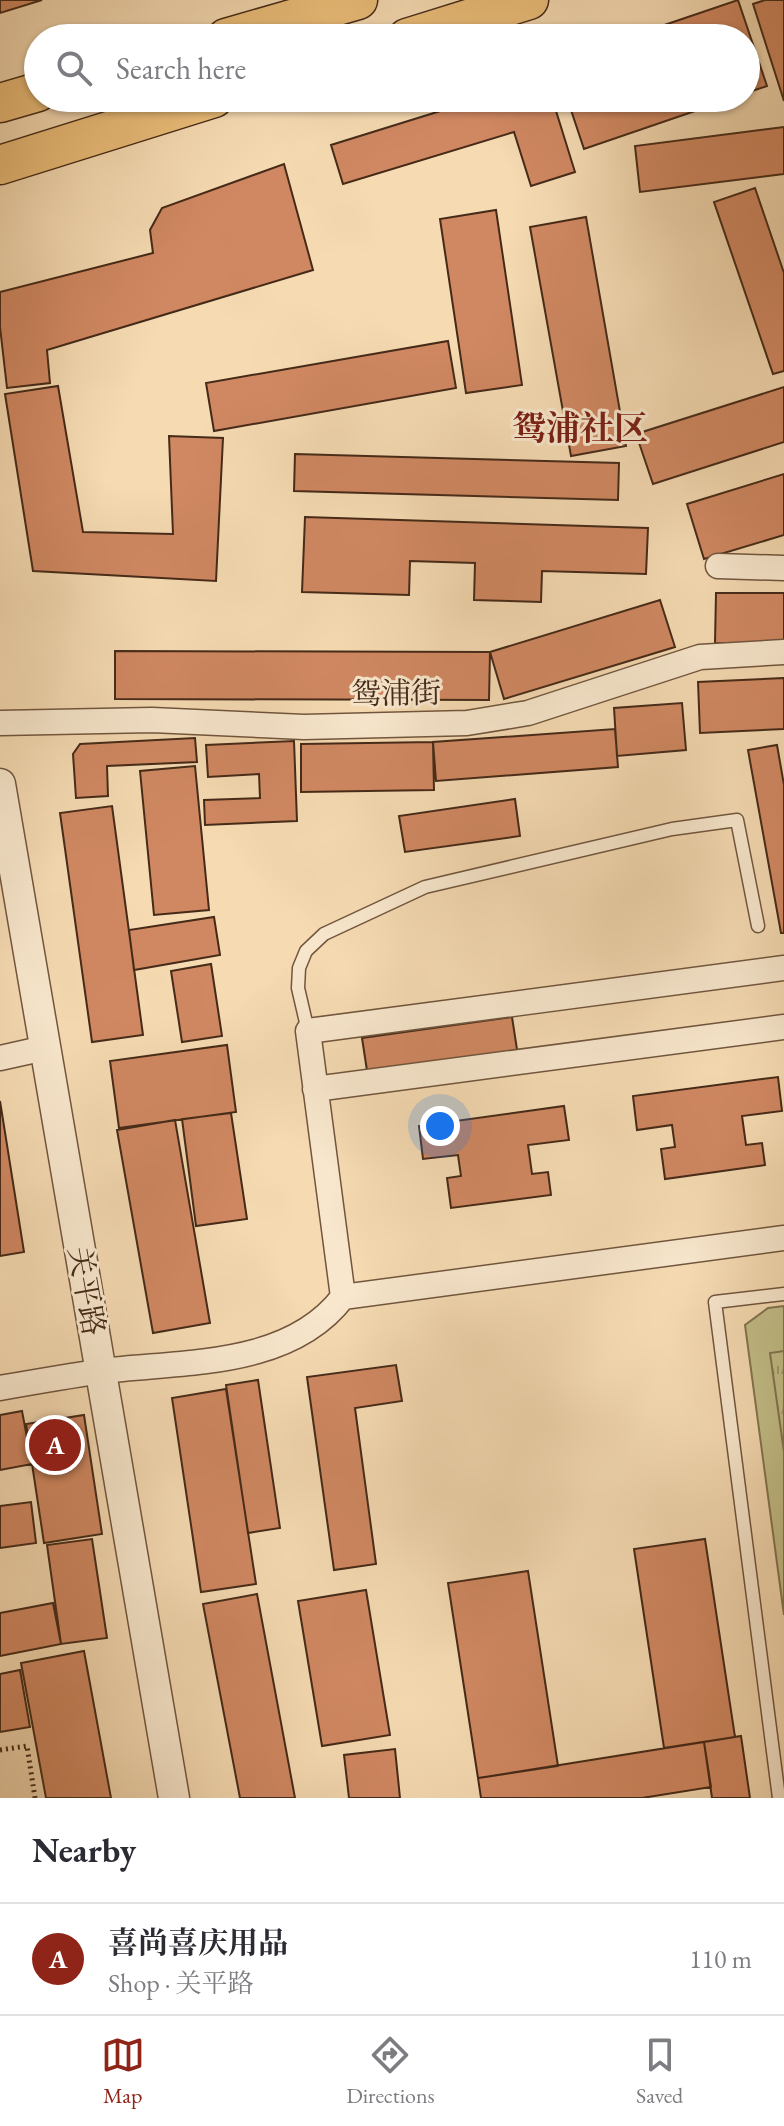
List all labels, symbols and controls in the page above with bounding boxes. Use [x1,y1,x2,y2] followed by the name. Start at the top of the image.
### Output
[24,24,760,112] search box
[52,46,96,90] icon: search
[116,49,246,88] text: Search here
[512,406,648,450] district label: 鸳浦社区
[351,673,441,713] street label: 鸳浦街
[420,1106,460,1146] your location
[60,1243,114,1339] street label: 关平路
[29,1415,81,1475] pin: A
[32,1828,136,1872] text: Nearby
[108,1923,288,1962] text: 喜尚喜庆用品
[49,1942,67,1976] text: A
[689,1942,752,1976] text: 110 m
[108,1966,253,2000] text: Shop · 关平路
[101,2033,145,2110] tab: Map
[346,2033,435,2110] tab: Directions
[636,2033,683,2110] tab: Saved

